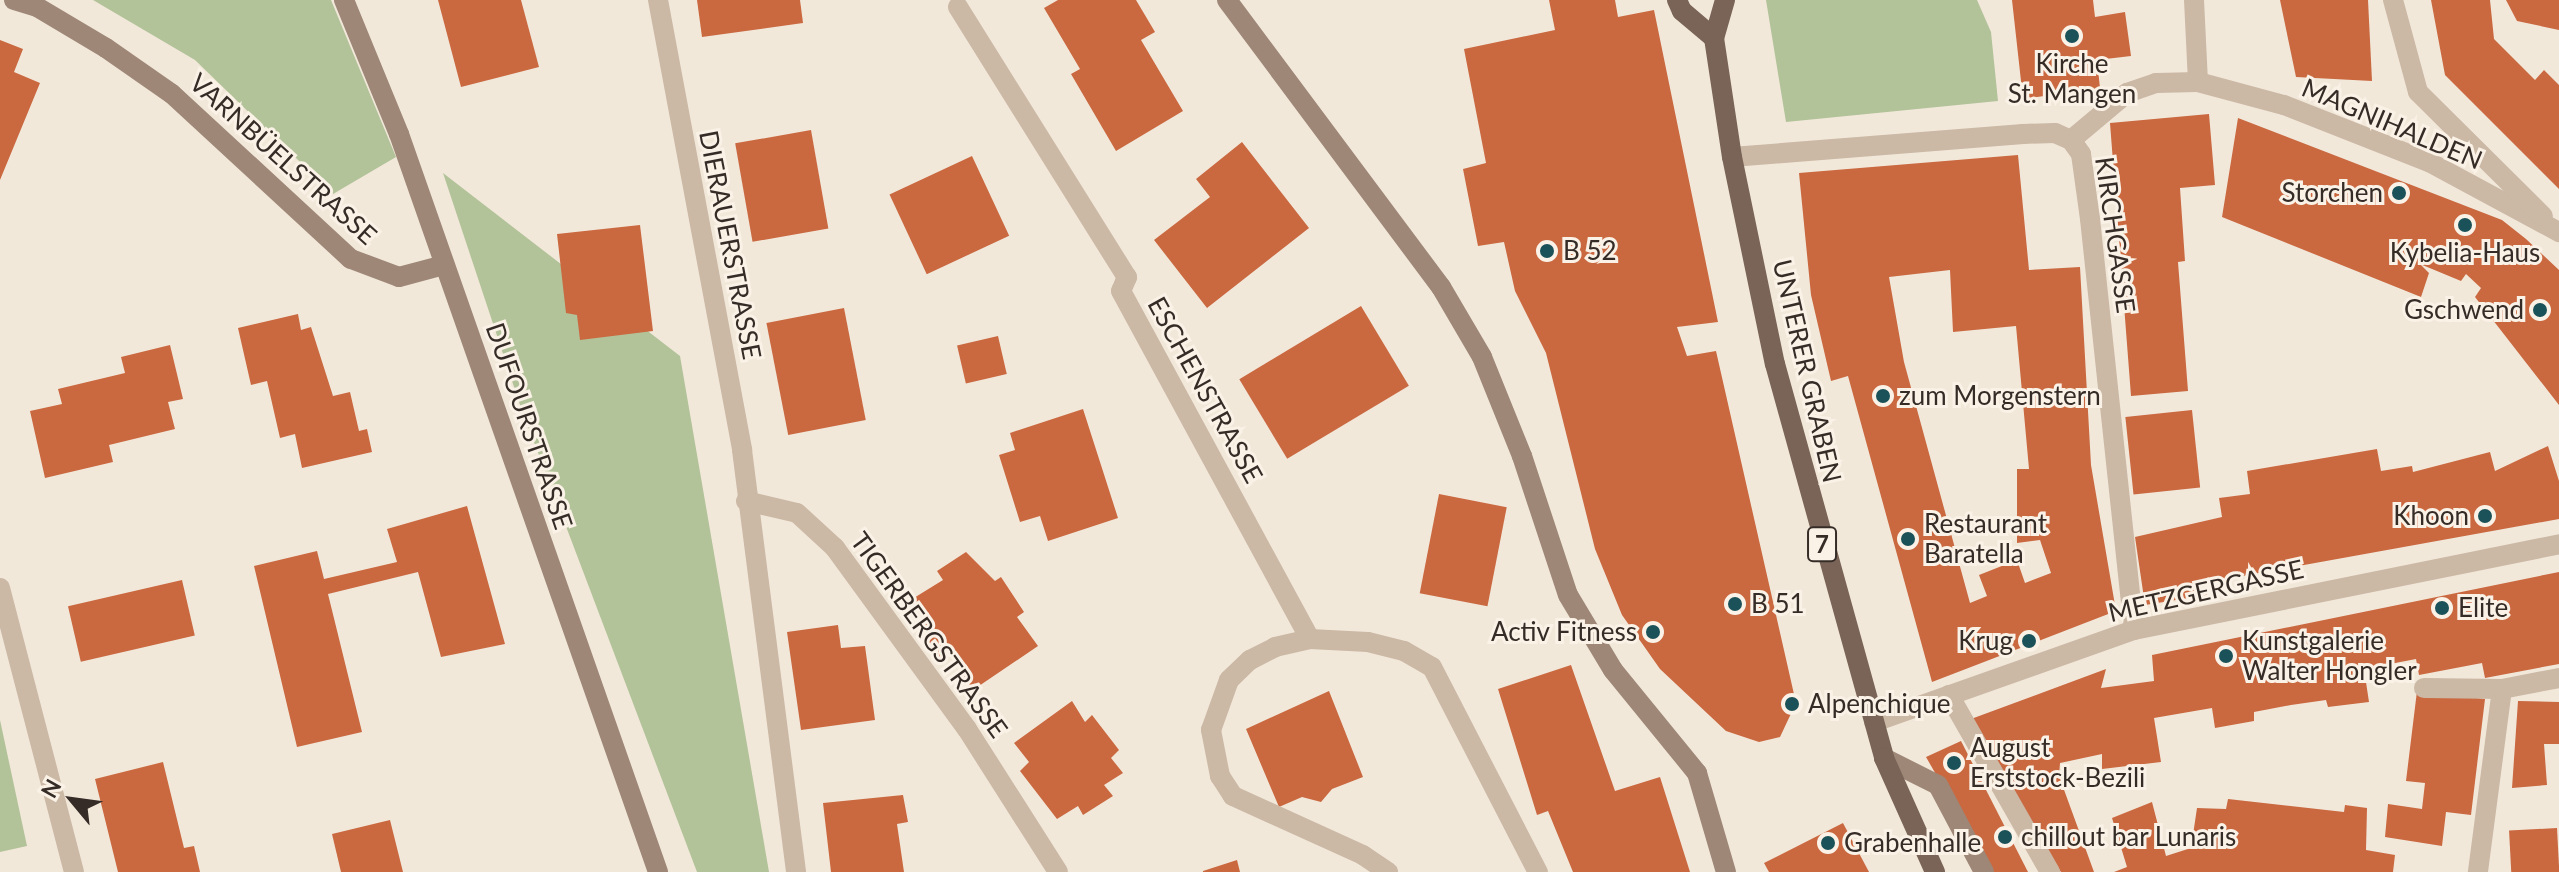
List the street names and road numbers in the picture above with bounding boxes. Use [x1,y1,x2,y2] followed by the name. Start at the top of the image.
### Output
[183,67,383,251] street label: VARNBÜELSTRASSE
[2297,72,2487,176] street label: MAGNIHALDEN
[693,128,767,362] street label: DIERAUERSTRASSE
[2089,155,2141,315] street label: KIRCHGASSE
[1766,256,1848,486] street label: UNTERER GRABEN
[1141,292,1269,488] street label: ESCHENSTRASSE
[479,319,579,533] street label: DUFOURSTRASSE
[1806,524,1838,564] road number: 7
[844,526,1014,744] street label: TIGERBERGSTRASSE
[2105,553,2307,629] street label: METZGERGASSE

